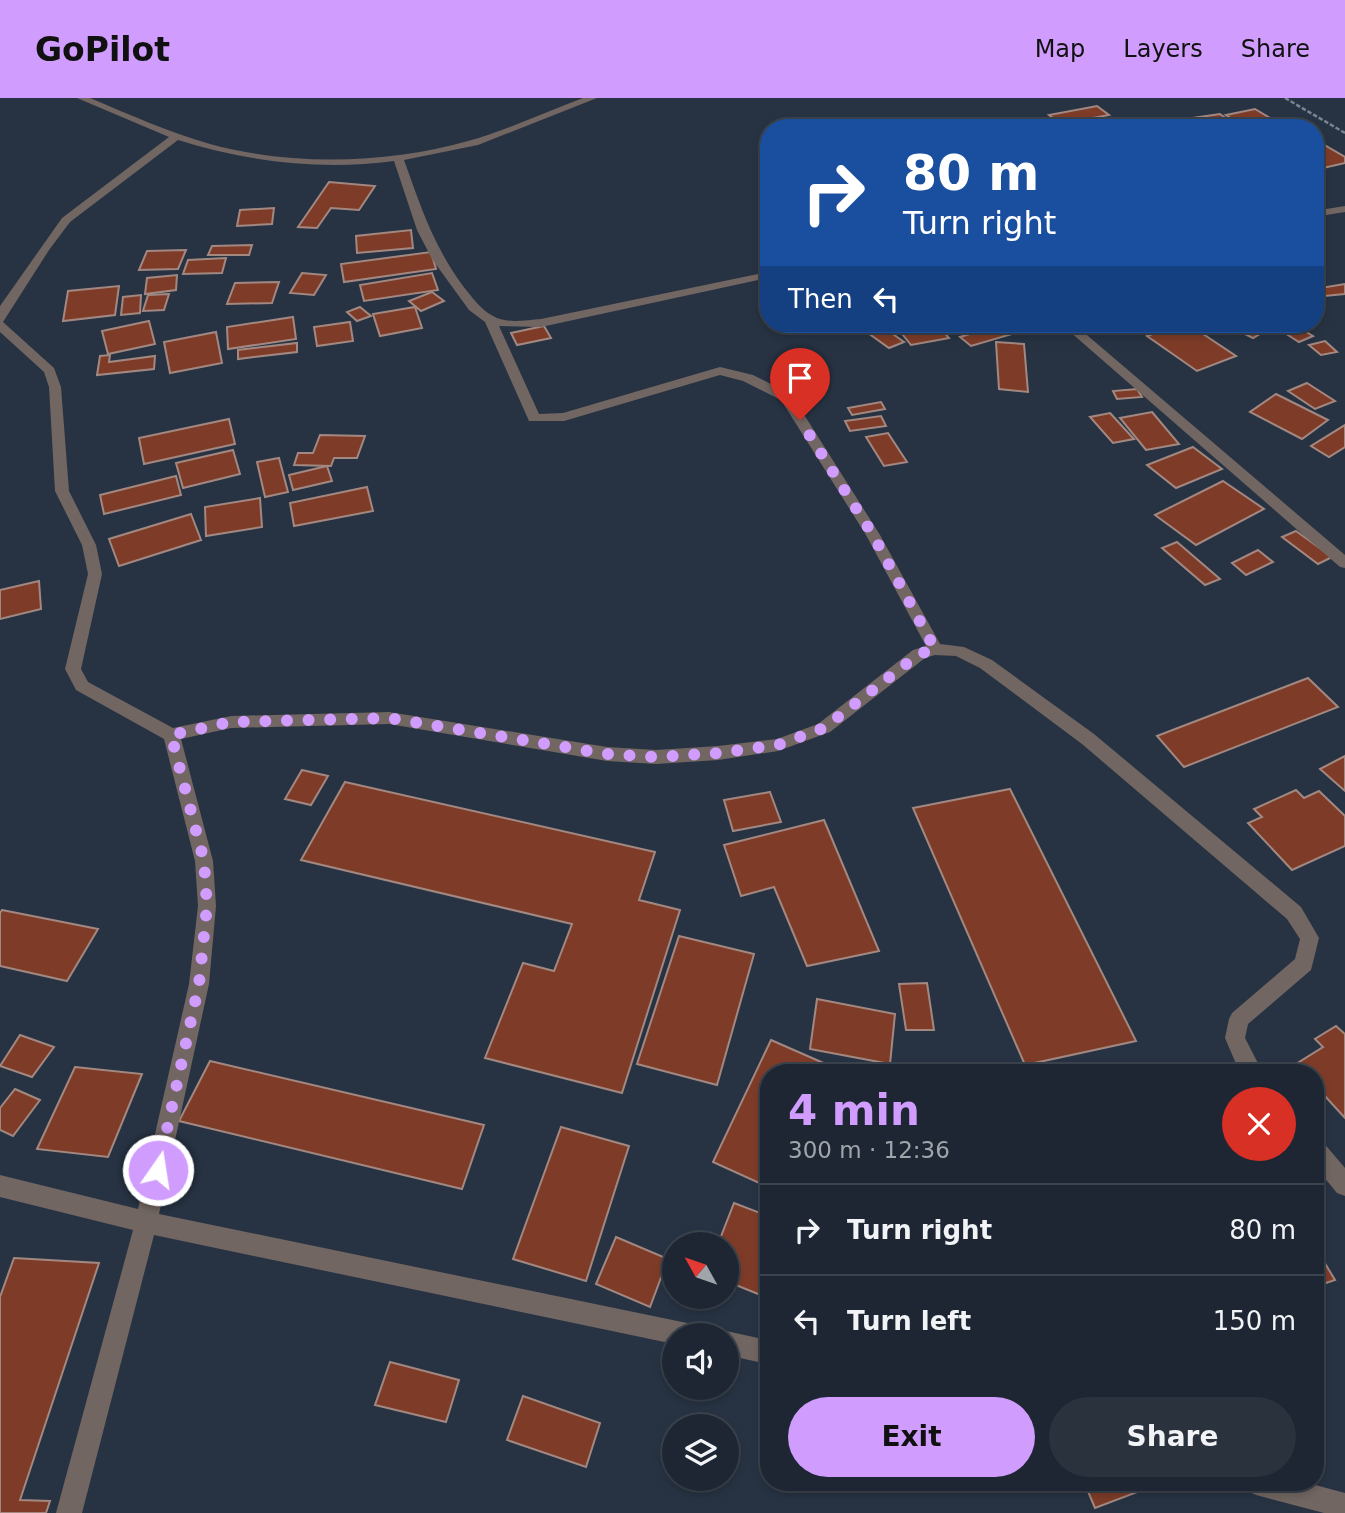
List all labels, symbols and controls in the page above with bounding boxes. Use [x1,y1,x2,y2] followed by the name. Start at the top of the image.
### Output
[35,30,170,69] text: GoPilot
[1035,35,1085,63] text: Map
[1123,35,1203,63] text: Layers
[1241,35,1310,63] text: Share
[903,145,1039,202] text: 80 m
[788,147,879,238] icon: right
[903,204,1056,242] text: Turn right
[867,280,905,318] icon: left
[788,284,853,314] text: Then
[770,348,830,420] pin
[781,359,819,397] icon: arrive
[788,1086,920,1135] text: 4 min
[1222,1087,1296,1161] button: close
[121,1133,195,1207] position arrow
[788,1137,950,1163] text: 300 m · 12:36
[788,1211,826,1249] icon: right
[847,1215,992,1245] text: Turn right
[1229,1215,1296,1245] text: 80 m
[662,1232,738,1309] north arrow
[662,1232,739,1491] map controls
[788,1302,826,1340] icon: left
[847,1306,971,1336] text: Turn left
[1213,1306,1296,1336] text: 150 m
[662,1323,739,1400] button: sound
[788,1397,1035,1477] button: Exit
[1049,1397,1296,1477] button: Share
[662,1414,739,1491] button: layers

